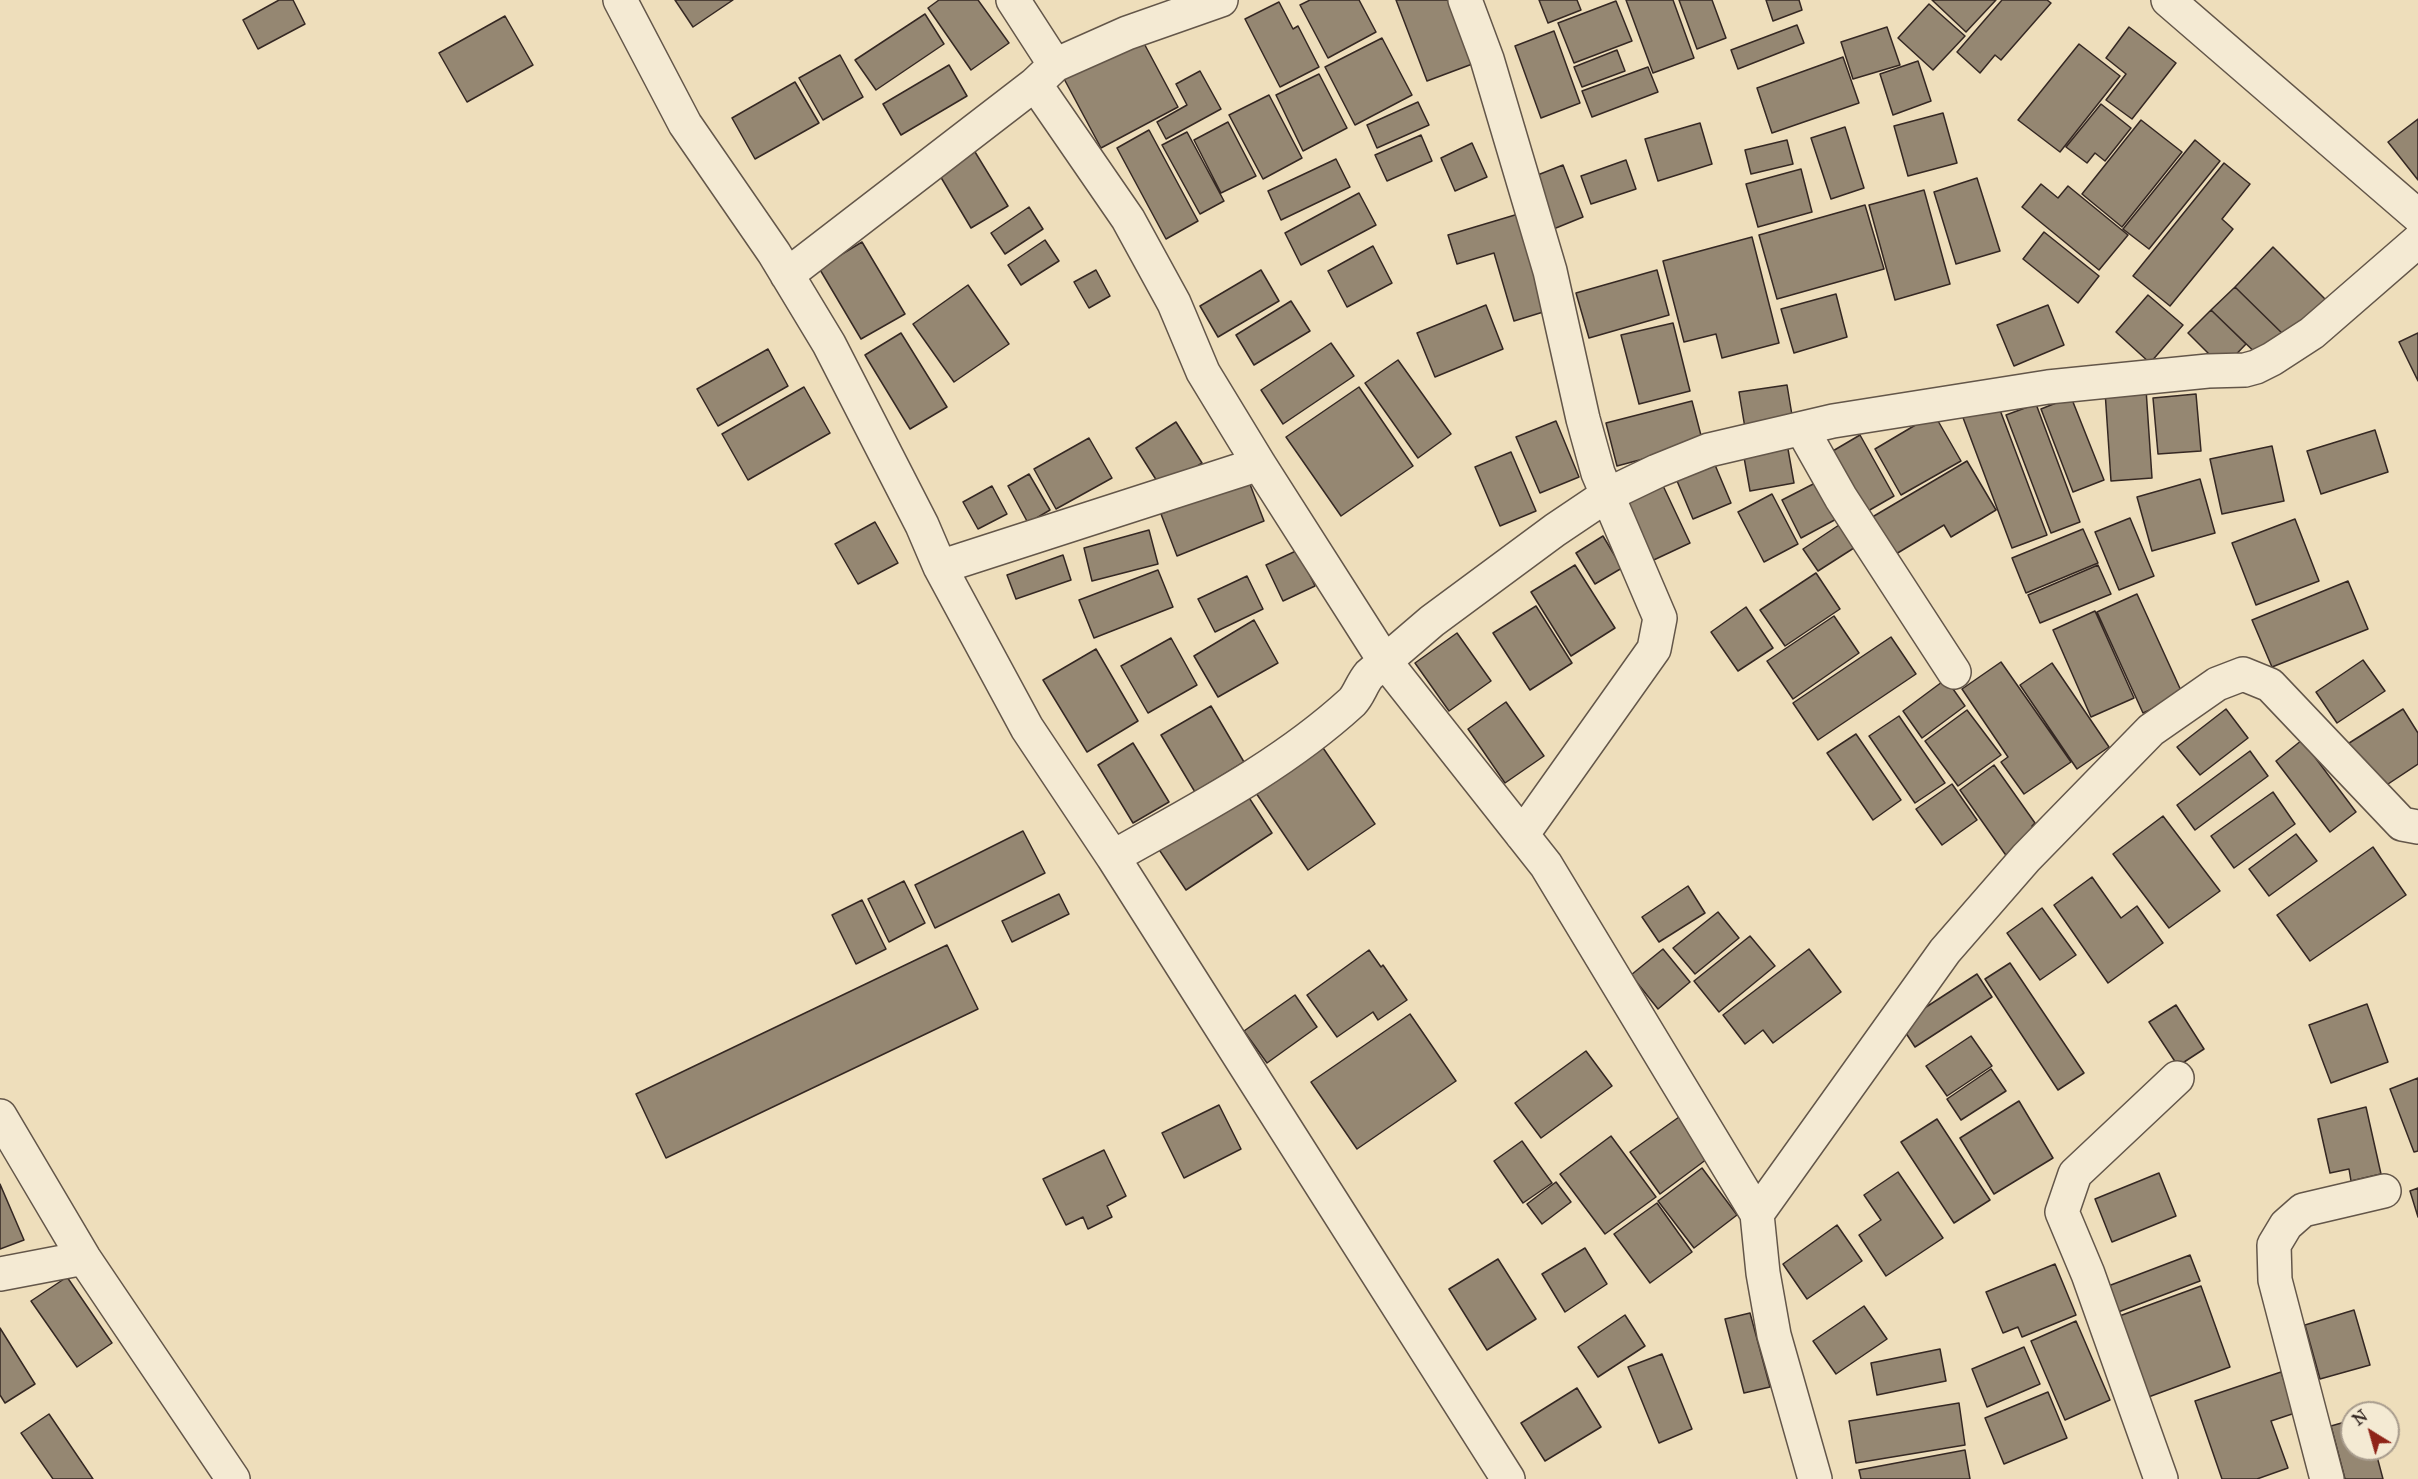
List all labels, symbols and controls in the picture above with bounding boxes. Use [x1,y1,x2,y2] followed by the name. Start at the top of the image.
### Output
[2340,1401,2400,1461] north arrow
[2349,1406,2371,1430] text: N

